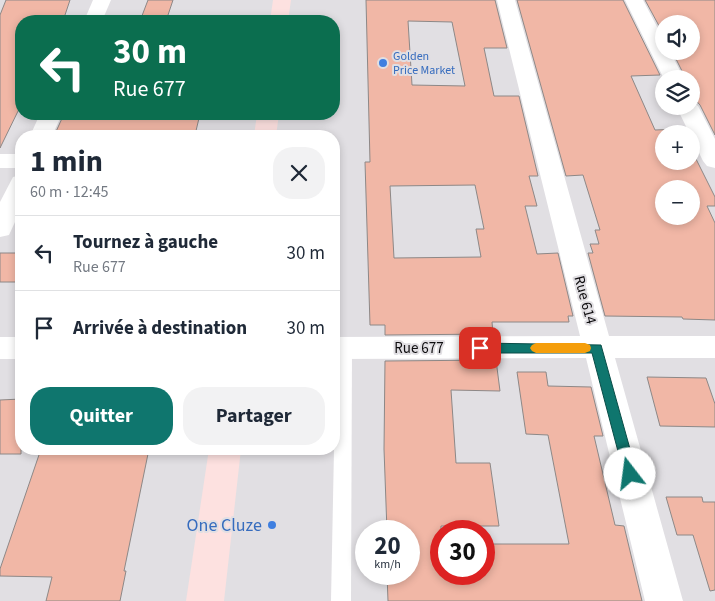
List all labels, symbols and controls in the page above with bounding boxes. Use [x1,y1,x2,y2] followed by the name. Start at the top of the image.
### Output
[655,15,700,225] map controls
[655,15,700,60] button: sound
[113,27,187,77] text: 30 m
[30,35,95,100] icon: left
[393,48,455,79] place label: Golden Price Market
[377,57,389,69] marker: Golden Price Market
[655,70,700,115] button: layers
[113,73,186,105] text: Rue 677
[655,125,700,170] button: +
[30,140,103,183] text: 1 min
[273,147,325,199] button: close
[655,180,700,225] button: −
[30,181,109,203] text: 60 m · 12:45
[73,229,218,256] text: Tournez à gauche
[30,239,58,267] icon: left
[287,240,325,267] text: 30 m
[73,256,126,278] text: Rue 677
[568,273,602,327] street label: Rue 614
[30,314,58,342] icon: arrive
[73,315,247,342] text: Arrivée à destination
[287,315,325,342] text: 30 m
[459,327,501,369] pin
[466,334,494,362] icon: arrive
[394,338,444,359] street label: Rue 677
[30,387,173,445] button: Quitter
[183,387,325,445] button: Partager
[603,447,655,499] position arrow
[187,513,262,538] place label: One Cluze
[266,519,278,531] marker: One Cluze
[430,520,495,585] speed limit sign: 30
[374,528,401,564] text: 20
[374,556,401,573] text: km/h

